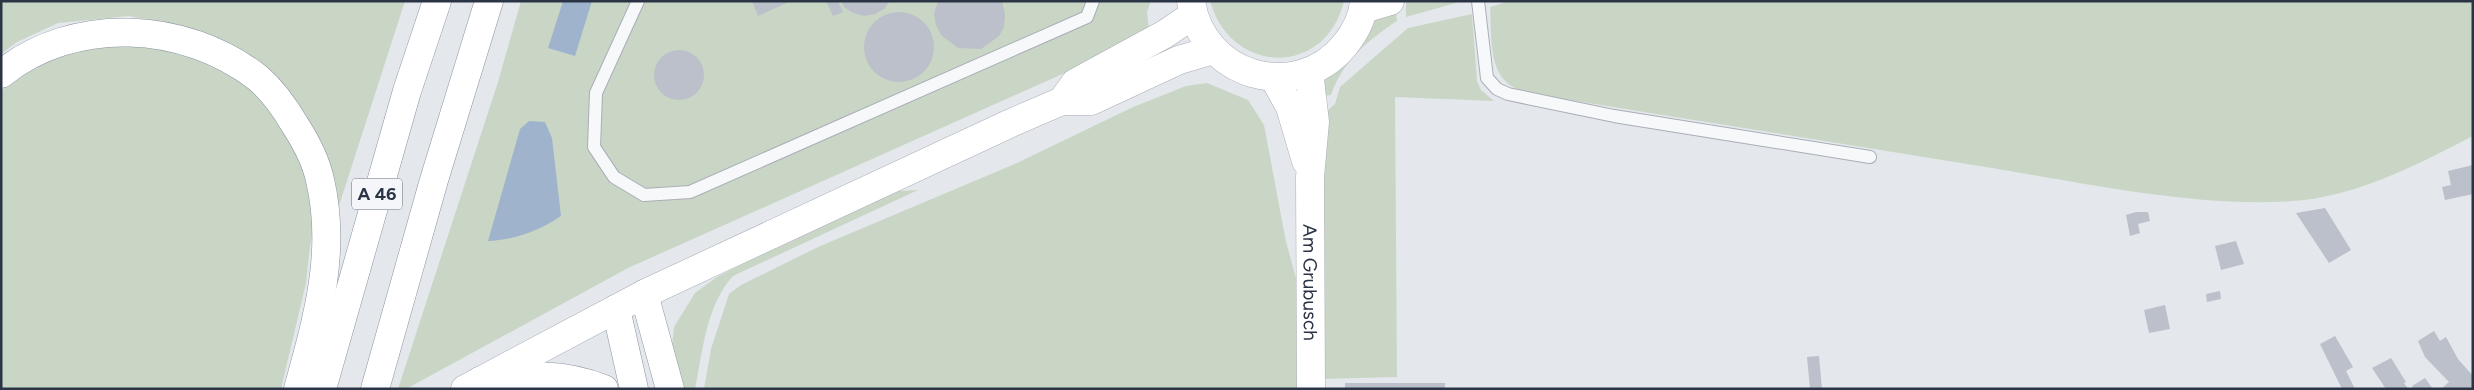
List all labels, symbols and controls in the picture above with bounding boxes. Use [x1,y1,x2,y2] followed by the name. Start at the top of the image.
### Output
[352,178,402,210] road number: A 46
[1298,224,1322,341] street label: Am Grubusch

